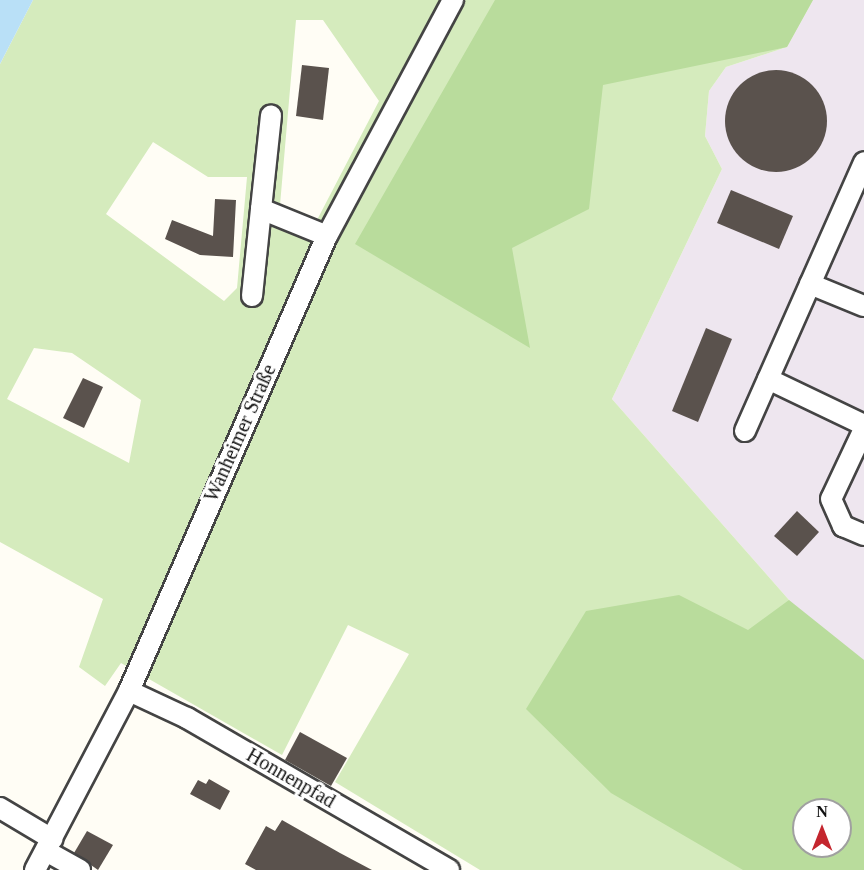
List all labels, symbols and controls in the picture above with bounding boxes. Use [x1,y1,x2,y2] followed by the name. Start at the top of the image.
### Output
[199,361,281,505] street label: Wanheimer Straße
[242,743,340,813] street label: Honnenpfad
[792,798,852,858] north arrow
[816,803,828,820] text: N

